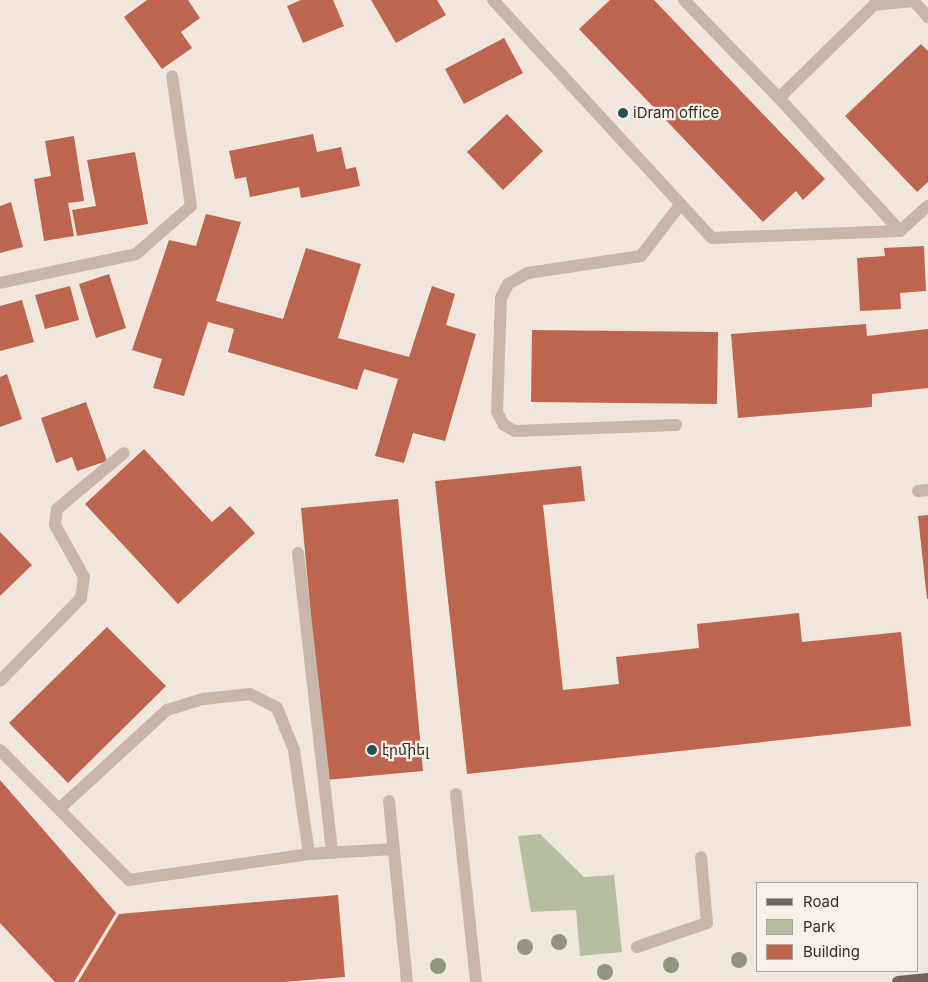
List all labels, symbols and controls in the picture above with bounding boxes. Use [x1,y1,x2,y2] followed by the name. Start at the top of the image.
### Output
[633,104,719,122] place label: iDram office
[617,107,629,119] marker: iDram office
[382,741,429,759] place label: էրմիել
[366,744,378,756] marker: էրմիել
[756,882,918,972] legend
[803,892,839,911] text: Road
[803,917,835,936] text: Park
[803,942,860,961] text: Building

